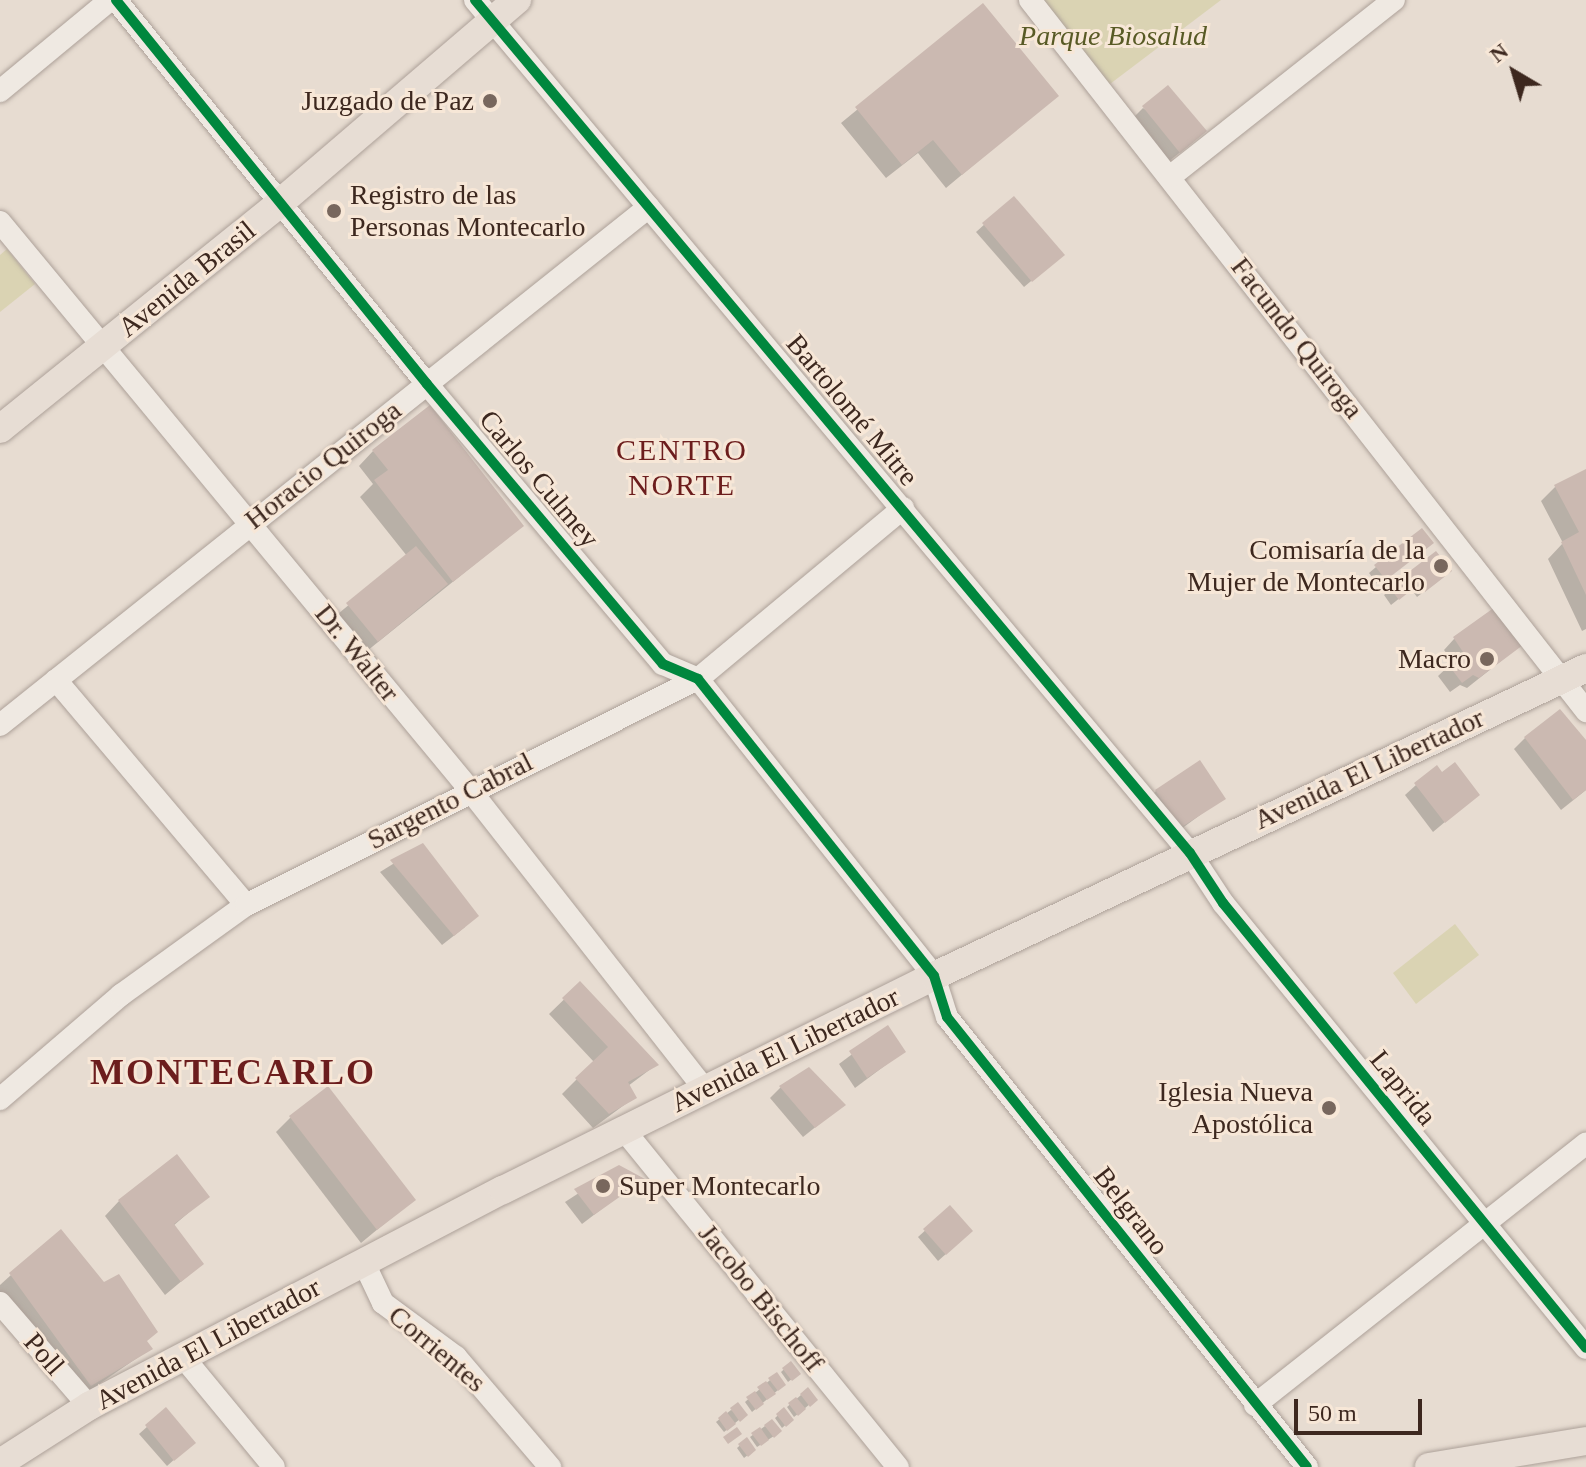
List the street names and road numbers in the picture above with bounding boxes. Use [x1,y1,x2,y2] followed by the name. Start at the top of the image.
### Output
[112,214,262,344] street label: Avenida Brasil
[1224,251,1370,425] street label: Facundo Quiroga
[779,327,925,493] street label: Bartolomé Mitre
[238,394,408,536] street label: Horacio Quiroga
[472,404,606,554] street label: Carlos Culmey
[307,597,407,709] street label: Dr. Walter
[1249,701,1489,837] street label: Avenida El Libertador
[362,745,538,857] street label: Sargento Cabral
[665,980,905,1120] street label: Avenida El Libertador
[1363,1044,1443,1132] street label: Laprida
[1086,1160,1176,1262] street label: Belgrano
[691,1217,831,1379] street label: Jacobo Bischoff
[90,1271,326,1417] street label: Avenida El Libertador
[382,1299,492,1399] street label: Corrientes
[17,1326,71,1382] street label: Poll

